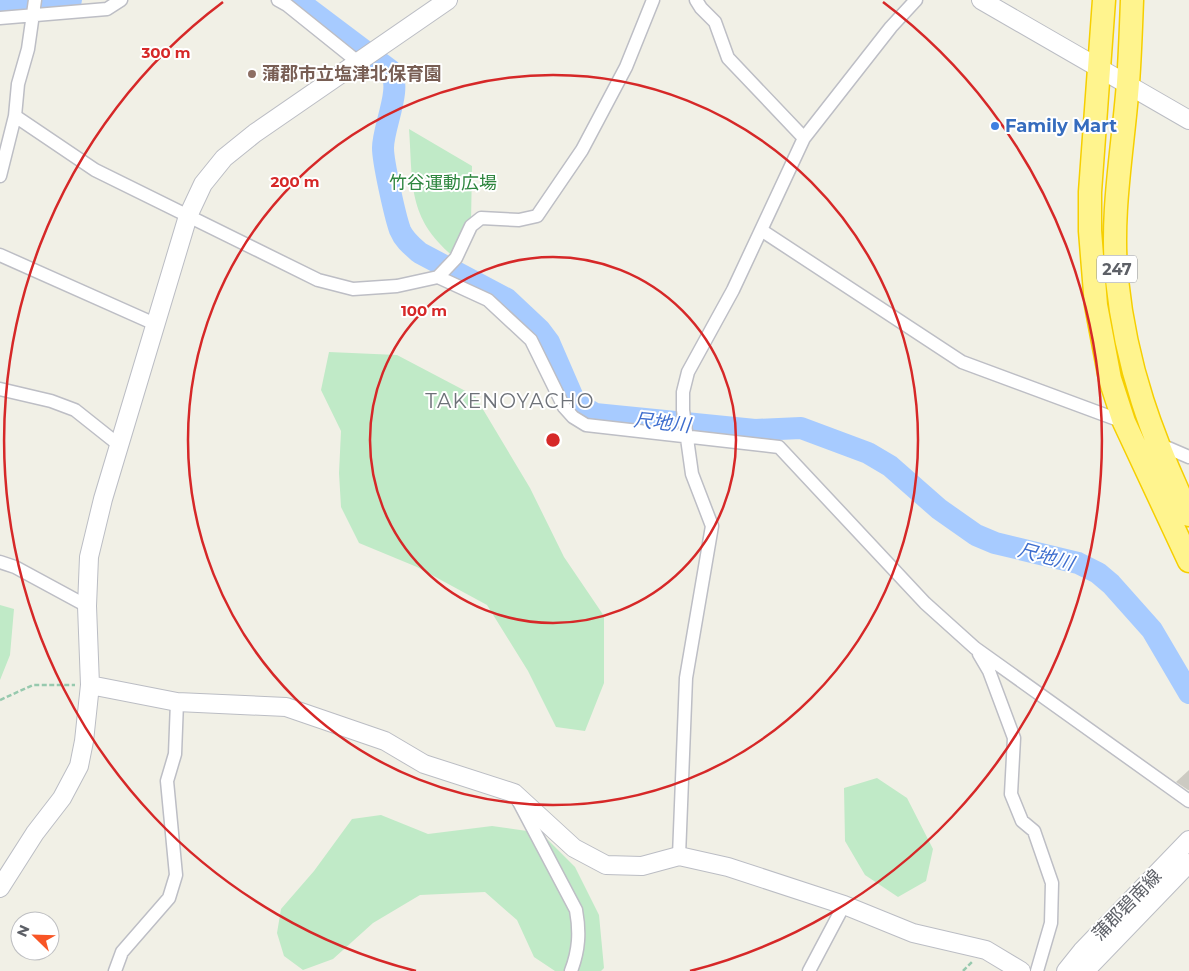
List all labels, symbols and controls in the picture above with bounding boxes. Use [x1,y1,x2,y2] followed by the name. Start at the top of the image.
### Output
[140,43,191,62] text: 300 m
[262,63,442,85] place label: 蒲郡市立塩津北保育園
[246,68,258,80] marker: 蒲郡市立塩津北保育園
[1005,115,1117,137] place label: Family Mart
[989,120,1001,132] marker: Family Mart
[270,172,320,191] text: 200 m
[389,172,497,194] park label: 竹谷運動広場
[1097,255,1137,282] road number: 247
[401,301,447,320] text: 100 m
[425,389,595,413] district label: TAKENOYACHO
[632,408,693,437] water label: 尺地川
[544,431,562,449] centre of rings
[1015,538,1078,575] water label: 尺地川
[1088,865,1166,945] street label: 蒲郡碧南線
[10,911,60,961] north arrow
[13,922,34,940] text: N

